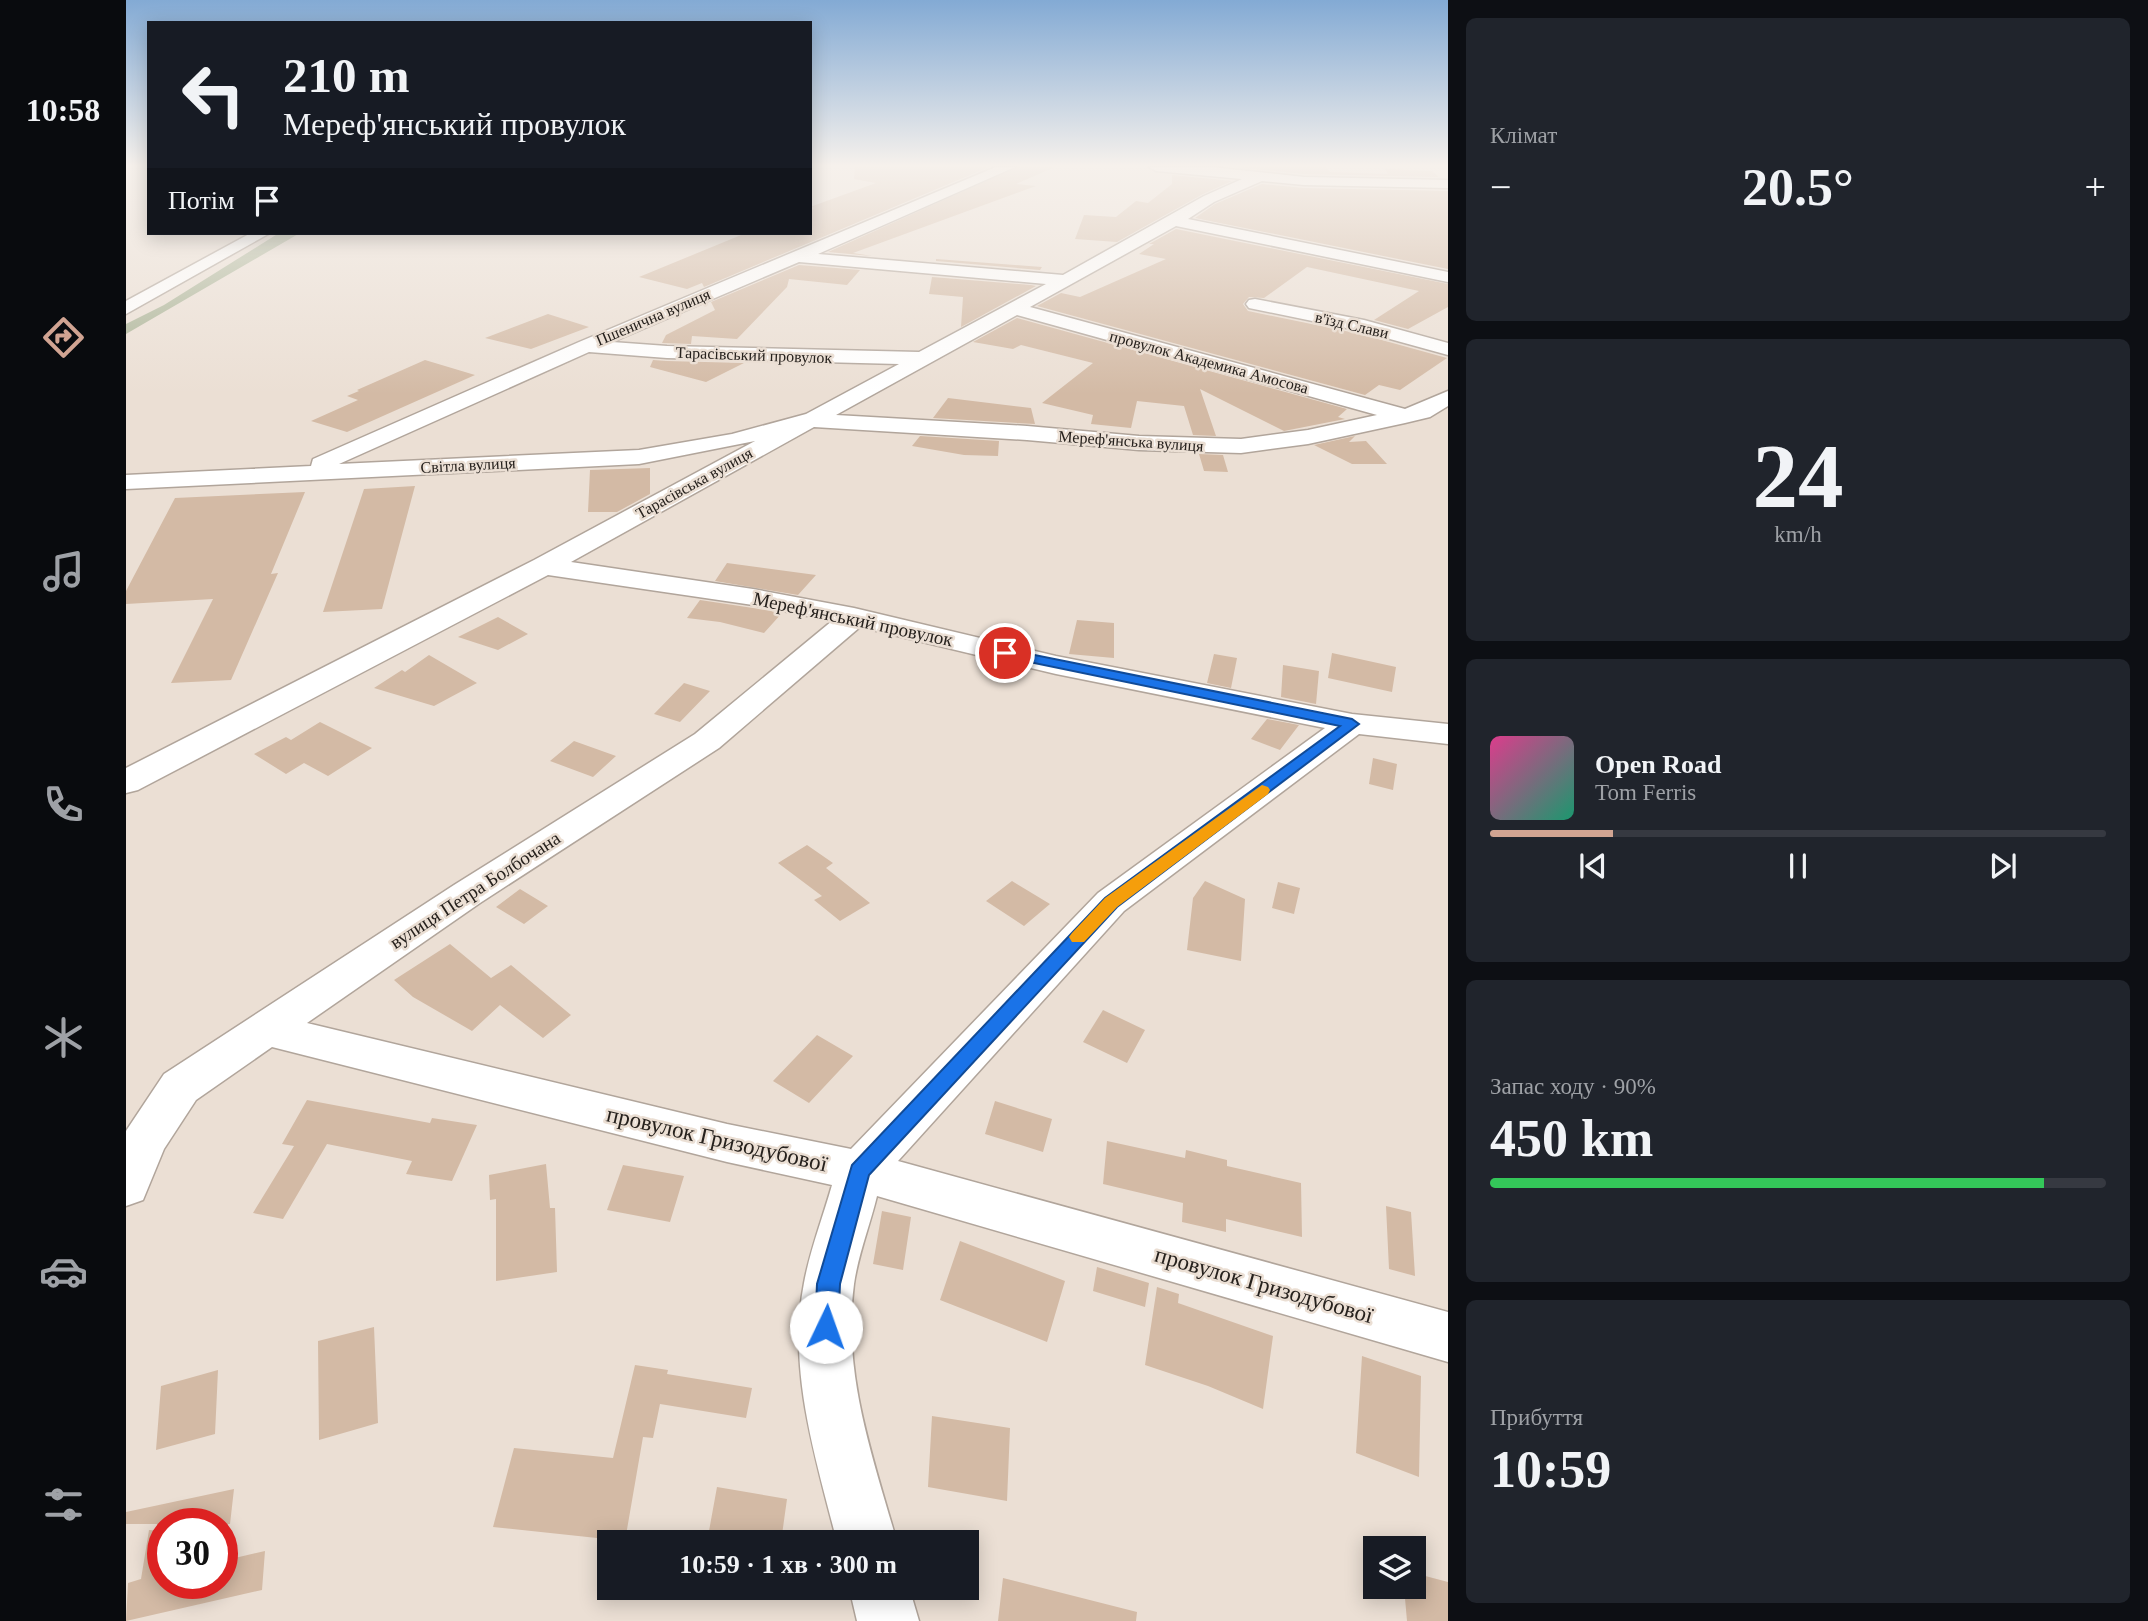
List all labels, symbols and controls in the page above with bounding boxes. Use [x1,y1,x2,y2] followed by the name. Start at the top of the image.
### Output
[283,48,410,103] text: 210 m
[168,49,259,140] icon: left
[26,92,100,128] text: 10:58
[283,106,626,142] text: Мереф'янський провулок
[1490,123,1557,148] text: Клімат
[1742,159,1854,216] text: 20.5°
[1490,166,1511,208] text: −
[2085,166,2106,208] text: +
[248,182,286,220] icon: arrive
[168,186,234,215] text: Потім
[593,285,714,350] street label: Пшенична вулиця
[1313,308,1391,343] street label: в'їзд Слави
[39,313,88,362] icon: directions
[1108,327,1310,398] street label: провулок Академика Амосова
[675,344,833,367] street label: Тарасівський провулок
[1753,426,1844,527] text: 24
[1058,427,1205,456] street label: Мереф'янська вулиця
[633,444,756,523] street label: Тарасівська вулиця
[420,454,517,477] street label: Світла вулиця
[1774,522,1822,547] text: km/h
[39,547,88,596] icon: music
[751,588,956,651] street label: Мереф'янський провулок
[975,623,1035,683] pin
[986,634,1024,672] icon: arrive
[1595,750,1721,779] text: Open Road
[39,780,88,829] icon: phone
[1595,780,1696,805] text: Tom Ferris
[386,827,564,953] street label: вулиця Петра Болбочана
[1574,847,1612,885] icon: previous
[1779,847,1817,885] icon: pause
[1984,847,2022,885] icon: next
[39,1013,88,1062] icon: climate
[1490,1074,1656,1099] text: Запас ходу · 90%
[604,1101,830,1177] street label: провулок Гризодубової
[1490,1110,1653,1167] text: 450 km
[1152,1242,1377,1328] street label: провулок Гризодубової
[39,1247,88,1296] icon: car
[789,1290,863,1364] position arrow
[1490,1405,1583,1430] text: Прибуття
[1490,1441,1611,1498] text: 10:59
[39,1480,88,1529] icon: filters
[147,1508,238,1599] speed limit sign: 30
[1363,1536,1426,1599] map controls
[1363,1536,1426,1599] button: layers
[679,1550,897,1579] text: 10:59 · 1 хв · 300 m

